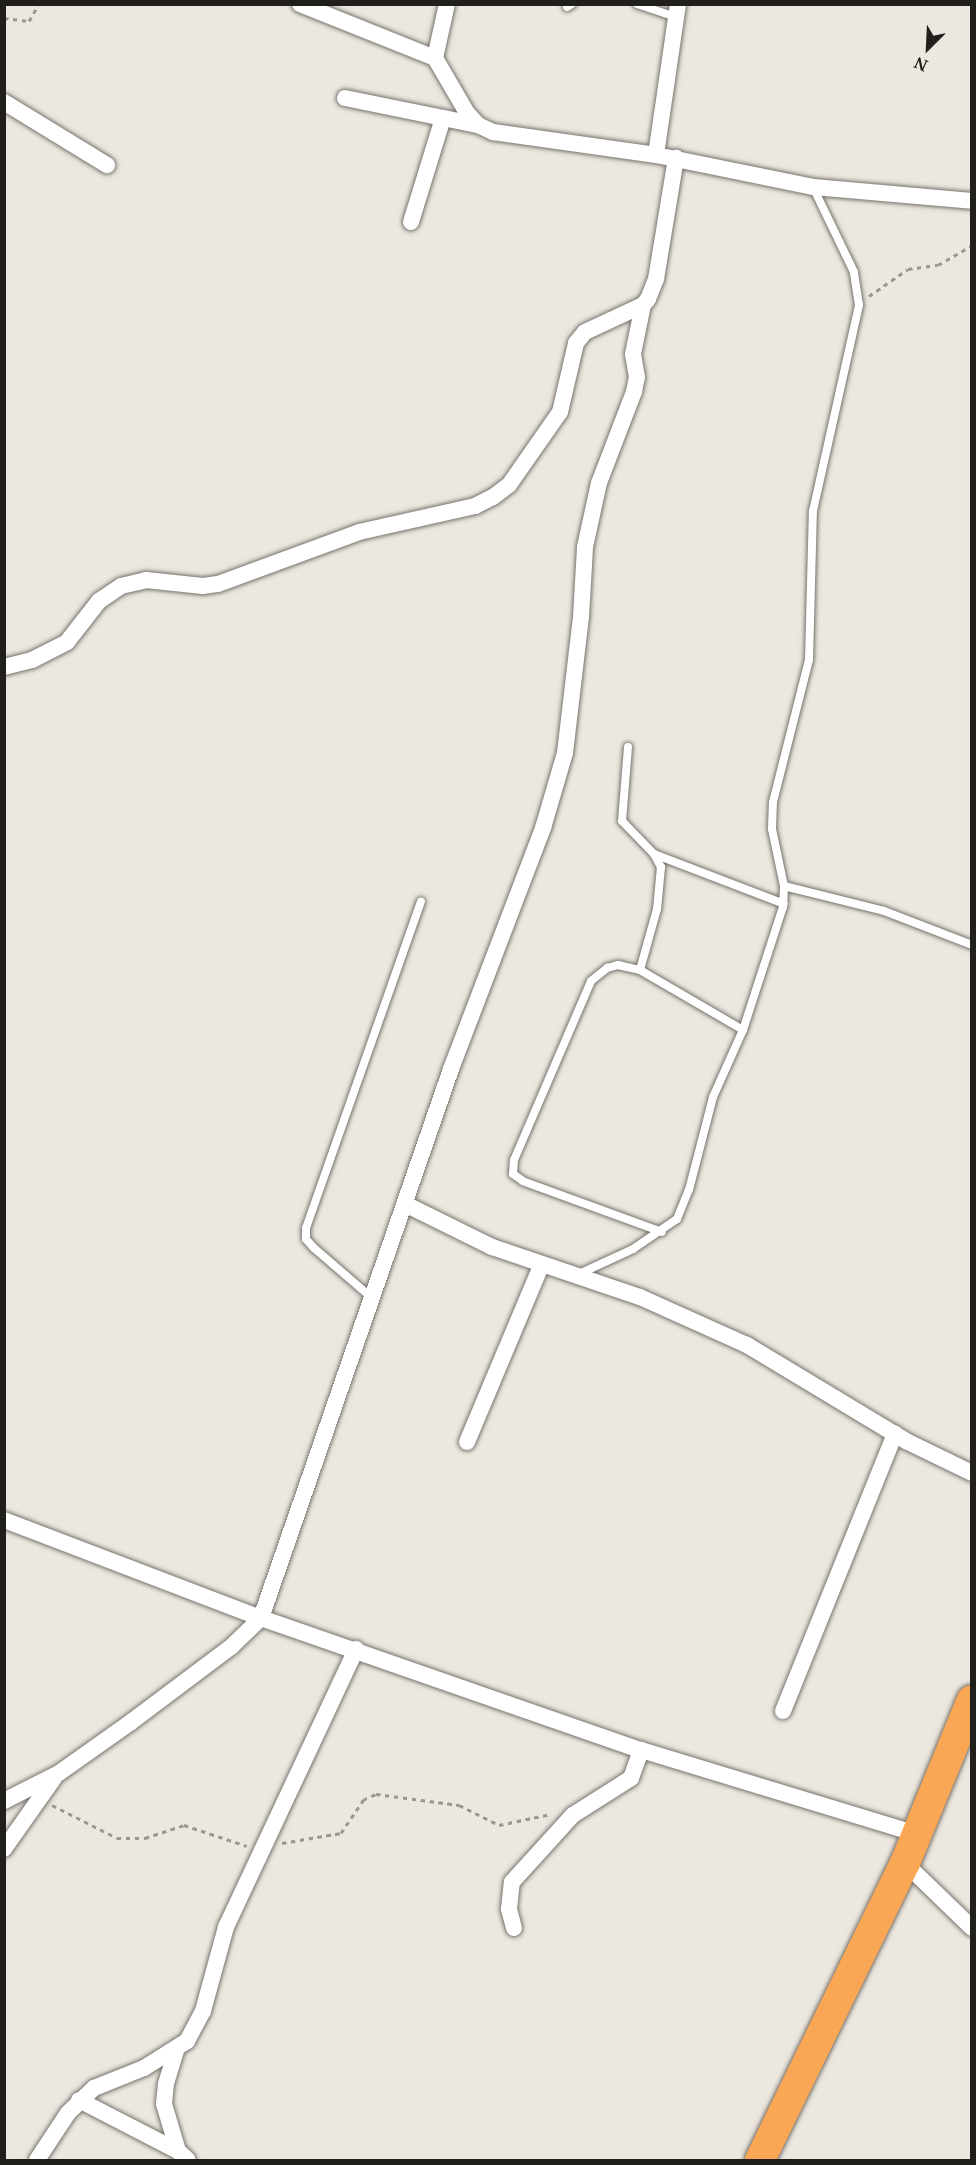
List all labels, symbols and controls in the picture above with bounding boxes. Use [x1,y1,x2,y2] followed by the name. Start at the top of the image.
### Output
[898,18,958,78] north arrow
[910,52,931,77] text: N

